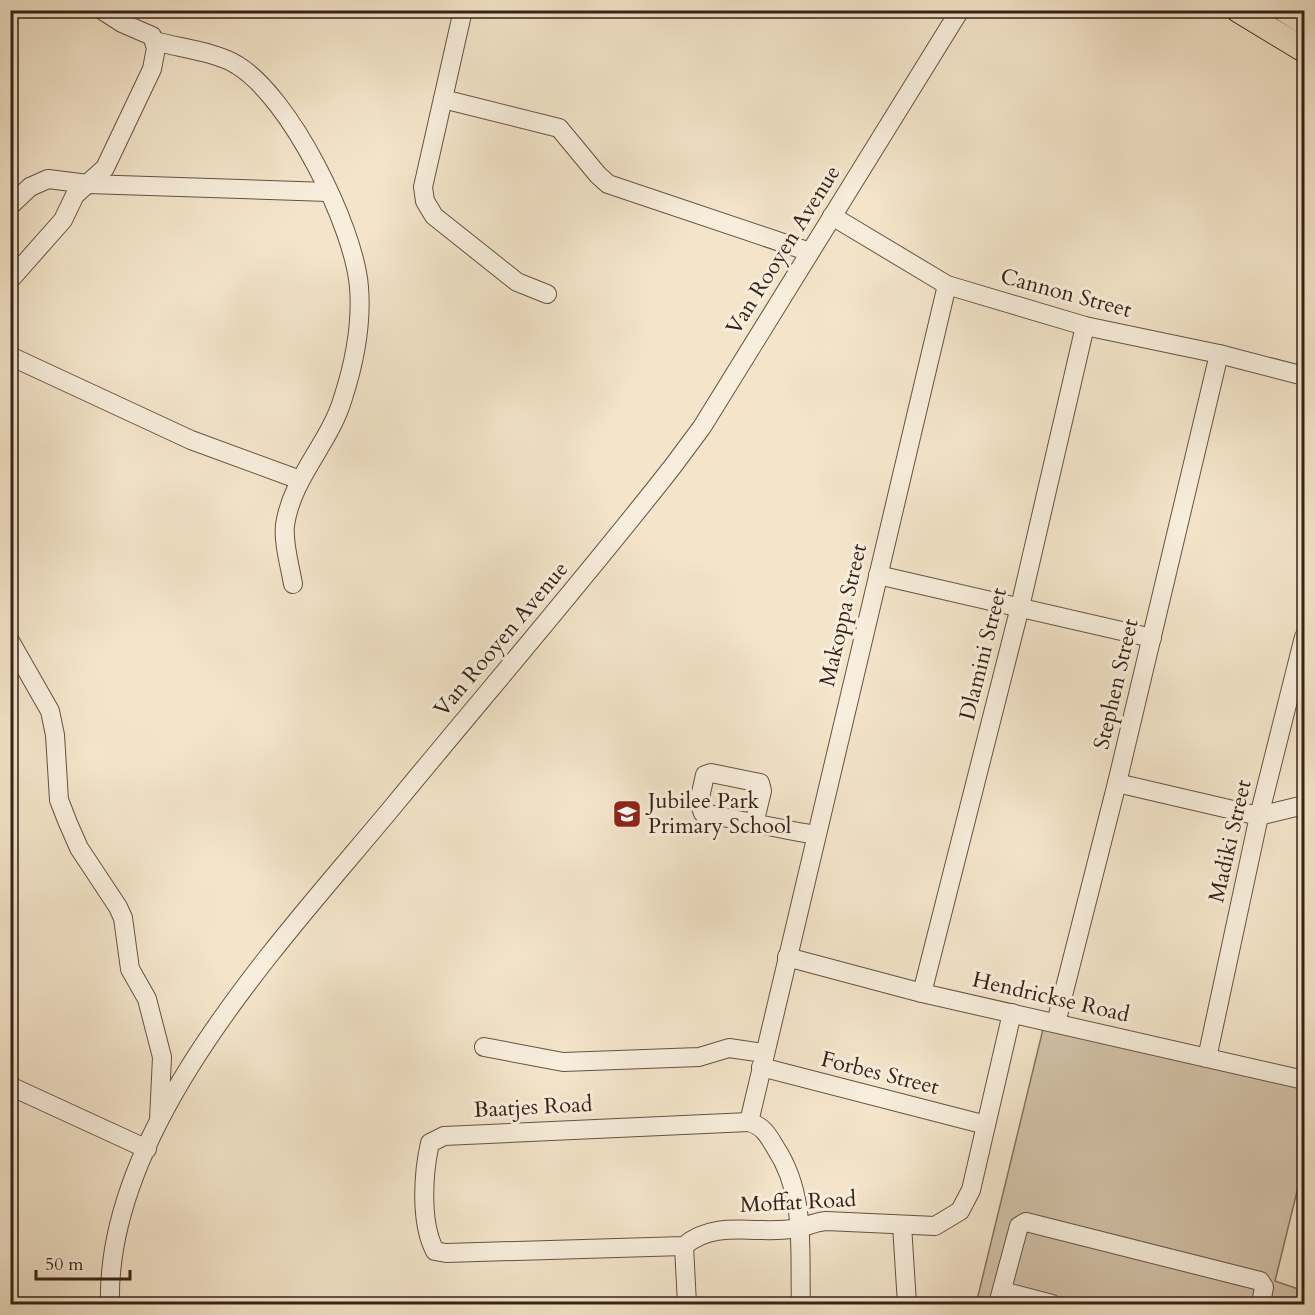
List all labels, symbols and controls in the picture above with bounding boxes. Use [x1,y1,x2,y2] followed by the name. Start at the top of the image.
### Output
[719,160,847,340] street label: Van Rooyen Avenue
[997,261,1135,325] street label: Cannon Street
[812,541,874,689] street label: Makoppa Street
[427,555,575,723] street label: Van Rooyen Avenue
[952,585,1014,723] street label: Dlamini Street
[1086,616,1146,752] street label: Stephen Street
[1201,777,1259,905] street label: Madiki Street
[645,786,792,841] place label: Jubilee Park Primary School
[611,798,643,830] school or university icon: Jubilee Park Primary School
[970,964,1133,1030] street label: Hendrickse Road
[818,1044,942,1102] street label: Forbes Street
[473,1089,593,1125] street label: Baatjes Road
[739,1184,857,1220] street label: Moffat Road
[36,1243,130,1281] scale bar
[45,1252,84,1277] text: 50 m

